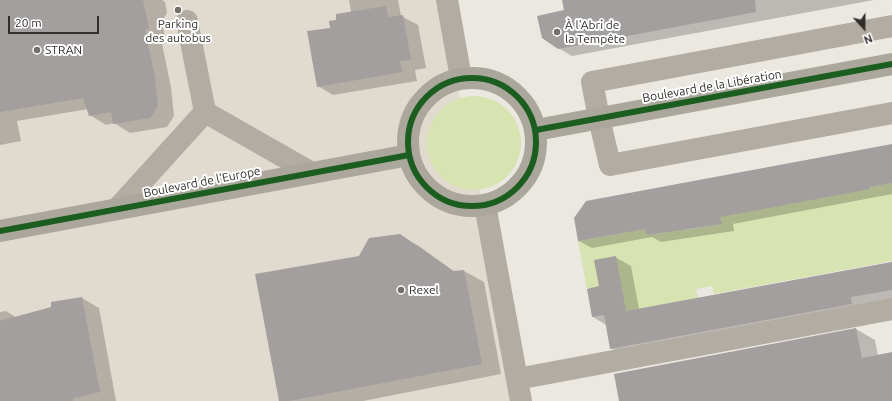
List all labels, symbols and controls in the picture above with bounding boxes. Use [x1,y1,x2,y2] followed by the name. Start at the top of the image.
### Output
[173,5,183,15] marker: Parking des autobus
[10,8,101,34] scale bar
[844,8,884,48] north arrow
[15,16,42,29] text: 20 m
[145,17,211,45] place label: Parking des autobus
[565,18,625,46] place label: À l'Abri de la Tempête
[552,27,562,37] marker: À l'Abri de la Tempête
[862,32,874,46] text: N
[45,43,82,57] place label: STRAN
[32,45,42,55] marker: STRAN
[641,67,783,105] street label: Boulevard de la Libération
[142,164,262,200] street label: Boulevard de l'Europe
[409,283,439,297] place label: Rexel
[396,285,406,295] marker: Rexel

